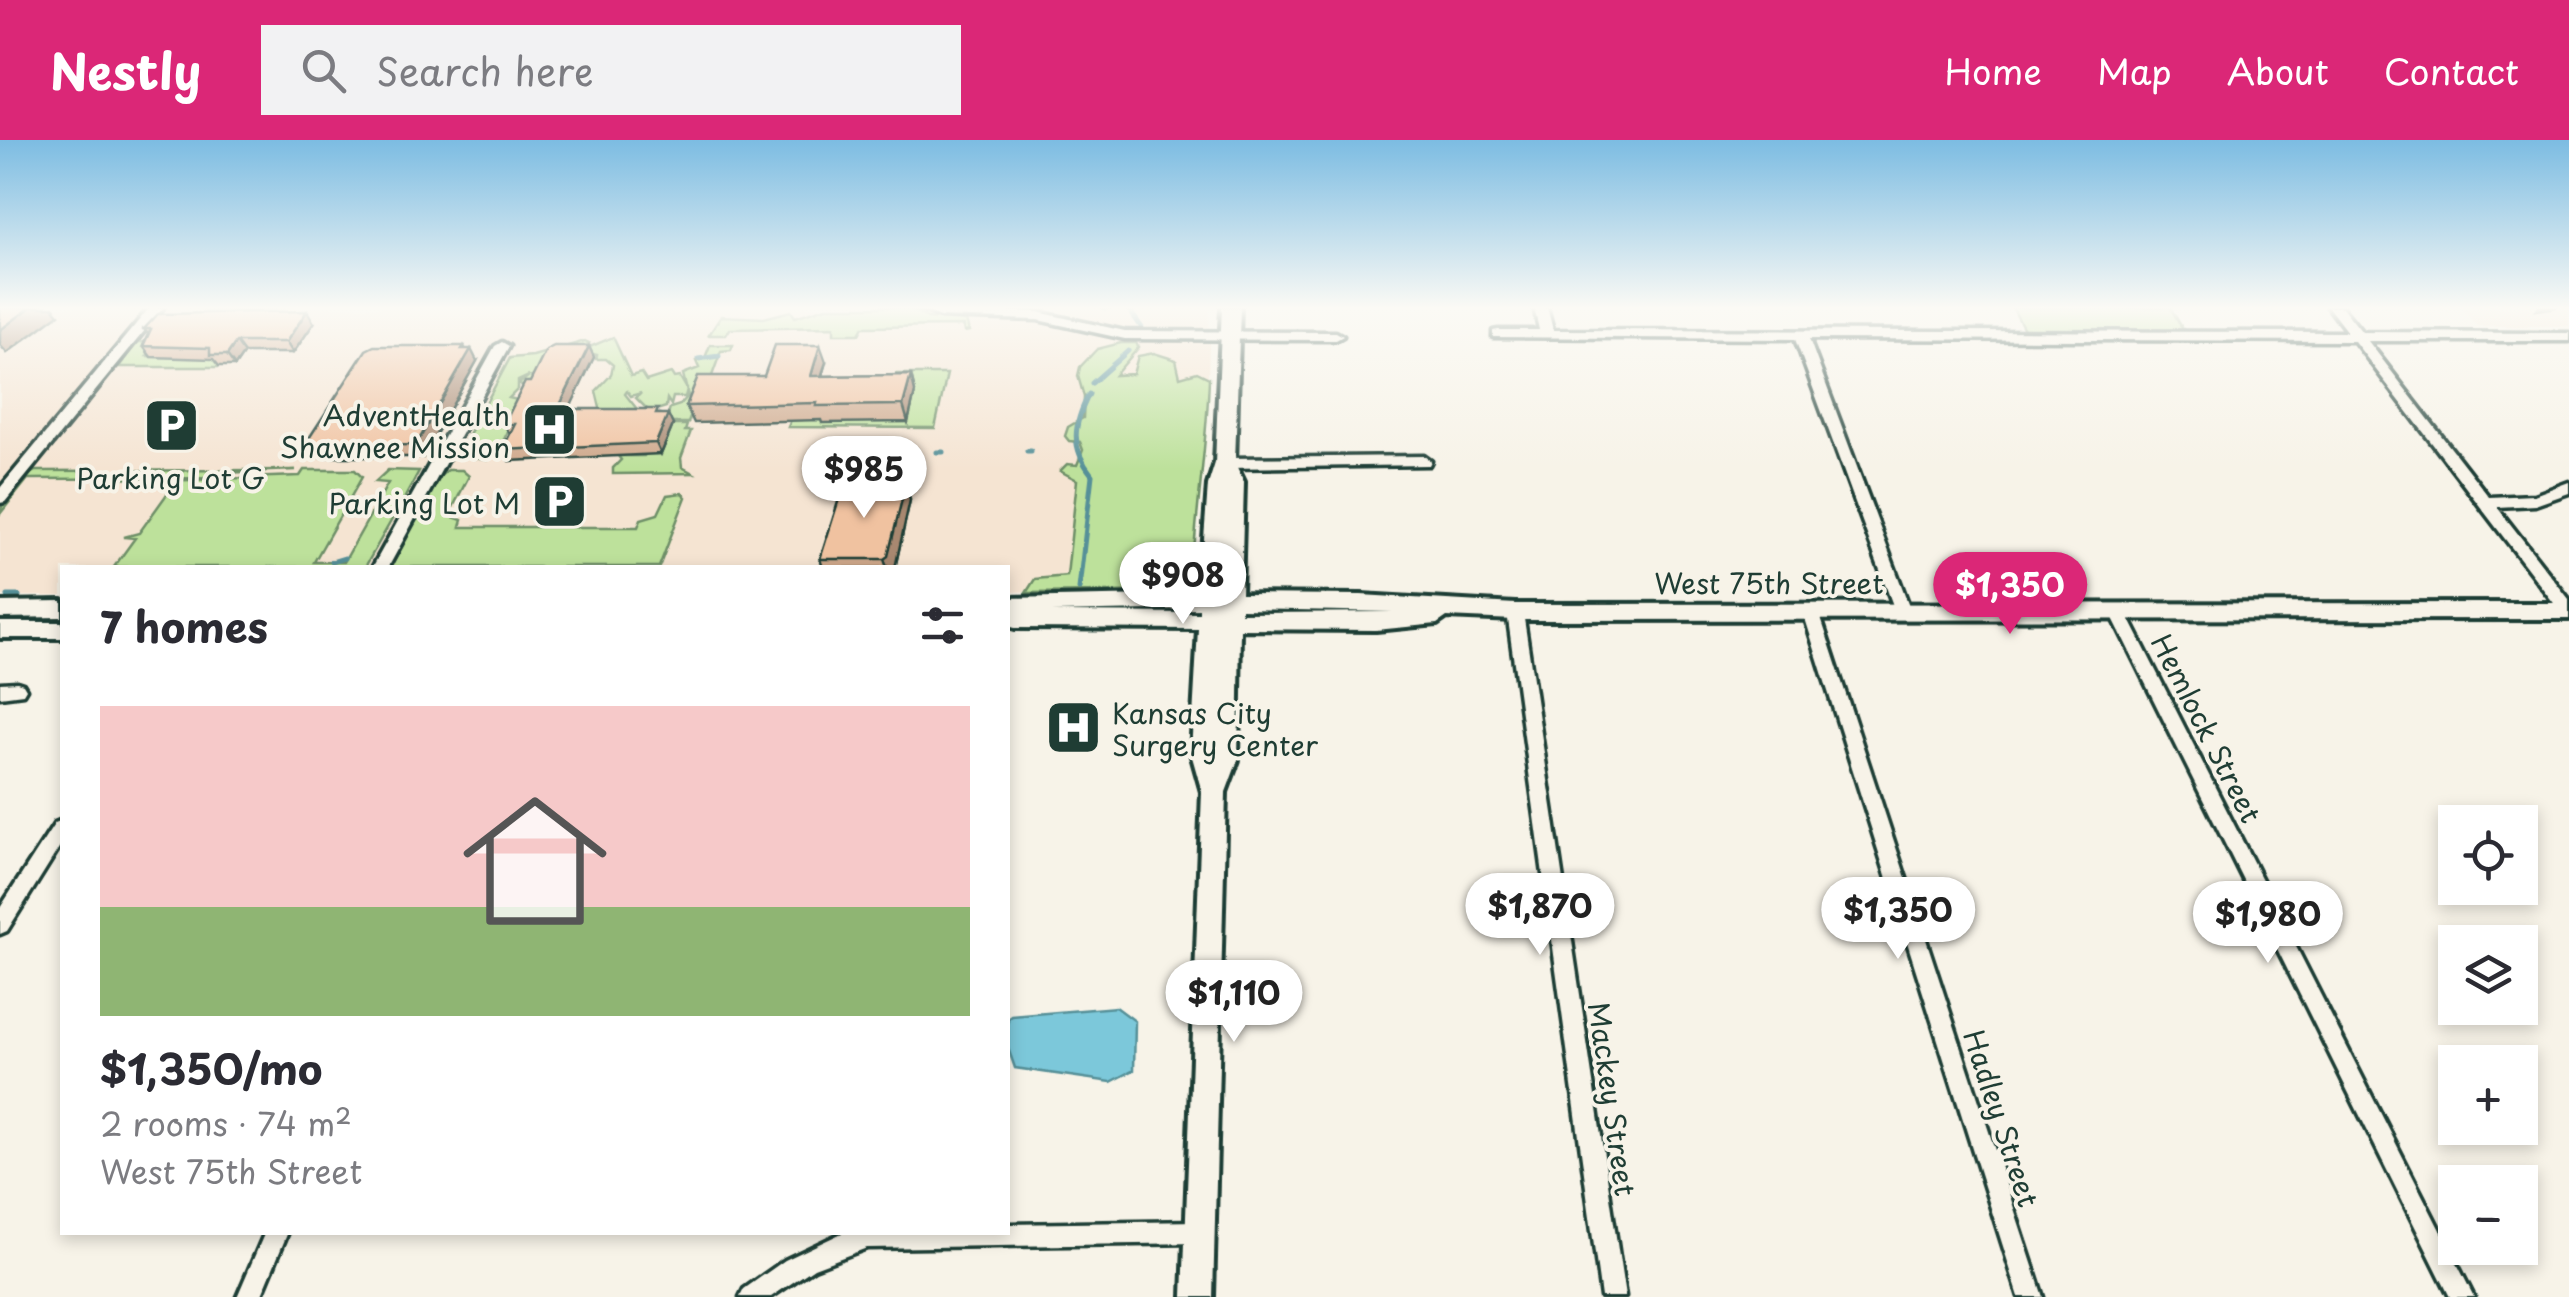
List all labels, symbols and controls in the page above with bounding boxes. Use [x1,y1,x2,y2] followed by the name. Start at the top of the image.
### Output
[261,25,961,115] search box
[50,34,201,106] text: Nestly
[376,42,593,99] text: Search here
[296,43,351,98] icon: search
[1945,44,2042,97] text: Home
[2097,44,2172,97] text: Map
[2227,44,2329,97] text: About
[2384,44,2519,97] text: Contact
[280,393,510,468] place label: AdventHealth Shawnee Mission
[141,396,201,456] parking icon: Parking Lot G
[519,400,579,460] hospital icon: AdventHealth Shawnee Mission
[805,436,923,521] pin: $985
[824,444,904,492] text: $985
[76,456,266,499] place label: Parking Lot G
[529,472,589,532] parking icon: Parking Lot M
[329,481,520,524] place label: Parking Lot M
[1124,542,1242,627] pin: $908
[1141,550,1225,598] text: $908
[1929,552,2091,637] pin: $1,350
[1955,560,2065,608] text: $1,350
[1654,561,1884,604] street label: West 75th Street
[100,594,268,657] text: 7 homes
[915,598,970,653] icon: filters
[2141,626,2273,830] street label: Hemlock Street
[1112,691,1318,766] place label: Kansas City Surgery Center
[1043,698,1103,758] hospital icon: Kansas City Surgery Center
[445,771,625,951] icon: home
[2438,805,2538,1265] map controls
[2438,805,2538,905] button: locate
[1459,873,1621,958] pin: $1,870
[1817,877,1979,962] pin: $1,350
[1487,881,1593,929] text: $1,870
[2187,881,2349,966] pin: $1,980
[1843,885,1953,933] text: $1,350
[2215,889,2321,937] text: $1,980
[2438,925,2538,1025] button: layers
[1153,960,1315,1045] pin: $1,110
[1188,968,1281,1016] text: $1,110
[1578,999,1648,1199] street label: Mackey Street
[1953,1024,2051,1212] street label: Hadley Street
[100,1036,323,1099] text: $1,350/mo
[2438,1045,2538,1145] button: +
[100,1099,352,1147] text: 2 rooms · 74 m²
[100,1147,362,1195] text: West 75th Street
[2438,1165,2538,1265] button: −

